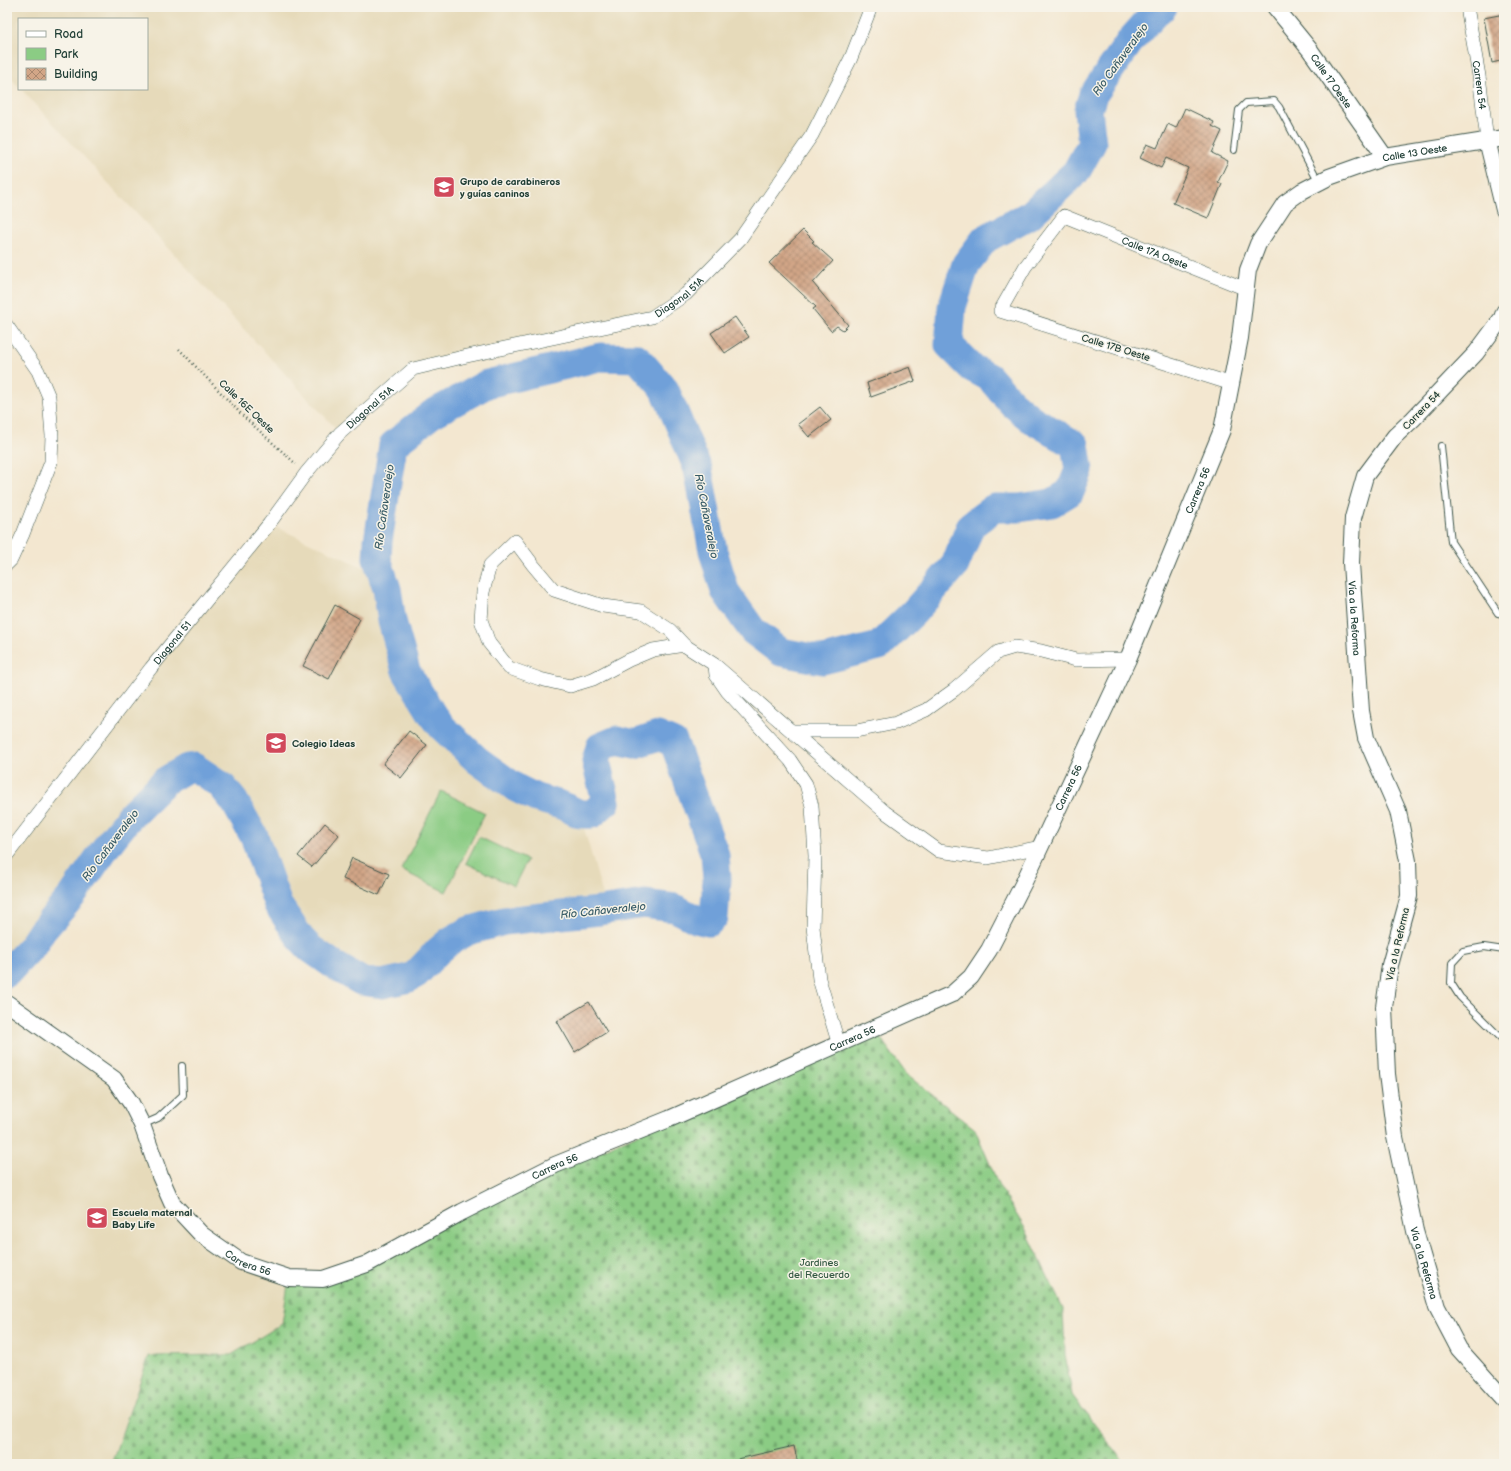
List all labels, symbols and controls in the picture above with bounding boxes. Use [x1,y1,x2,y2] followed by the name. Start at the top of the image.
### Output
[18,18,148,90] legend
[1090,20,1151,98] water label: Río Cañaveralejo
[54,27,83,42] text: Road
[54,47,78,62] text: Park
[1308,52,1354,111] street label: Calle 17 Oeste
[1469,60,1488,110] street label: Carrera 54
[54,67,98,82] text: Building
[1381,142,1448,164] street label: Calle 13 Oeste
[431,174,457,200] school or university icon: Grupo de carabineros y guías caninos
[460,176,560,200] place label: Grupo de carabineros y guías caninos
[1120,235,1190,272] street label: Calle 17A Oeste
[653,274,707,320] street label: Diagonal 51A
[1080,332,1152,364] street label: Calle 17B Oeste
[216,377,276,436] street label: Calle 16E Oeste
[344,383,397,432] street label: Diagonal 51A
[1400,389,1443,433] street label: Carrera 54
[372,463,397,551] water label: Río Cañaveralejo
[1183,465,1213,516] street label: Carrera 56
[692,473,721,560] water label: Río Cañaveralejo
[1345,581,1362,656] street label: Vía a la Reforma
[151,619,194,667] street label: Diagonal 51
[263,730,289,756] school or university icon: Colegio Ideas
[292,738,355,750] place label: Colegio Ideas
[1053,763,1085,813] street label: Carrera 56
[79,807,142,884] water label: Río Cañaveralejo
[560,899,647,921] water label: Río Cañaveralejo
[1384,906,1412,982] street label: Vía a la Reforma
[828,1024,878,1054] street label: Carrera 56
[530,1151,580,1183] street label: Carrera 56
[84,1205,110,1231] school or university icon: Escuela maternal Baby Life
[112,1207,192,1231] place label: Escuela maternal Baby Life
[1407,1226,1440,1301] street label: Vía a la Reforma
[222,1248,273,1279] street label: Carrera 56
[788,1257,850,1281] park label: Jardines del Recuerdo

